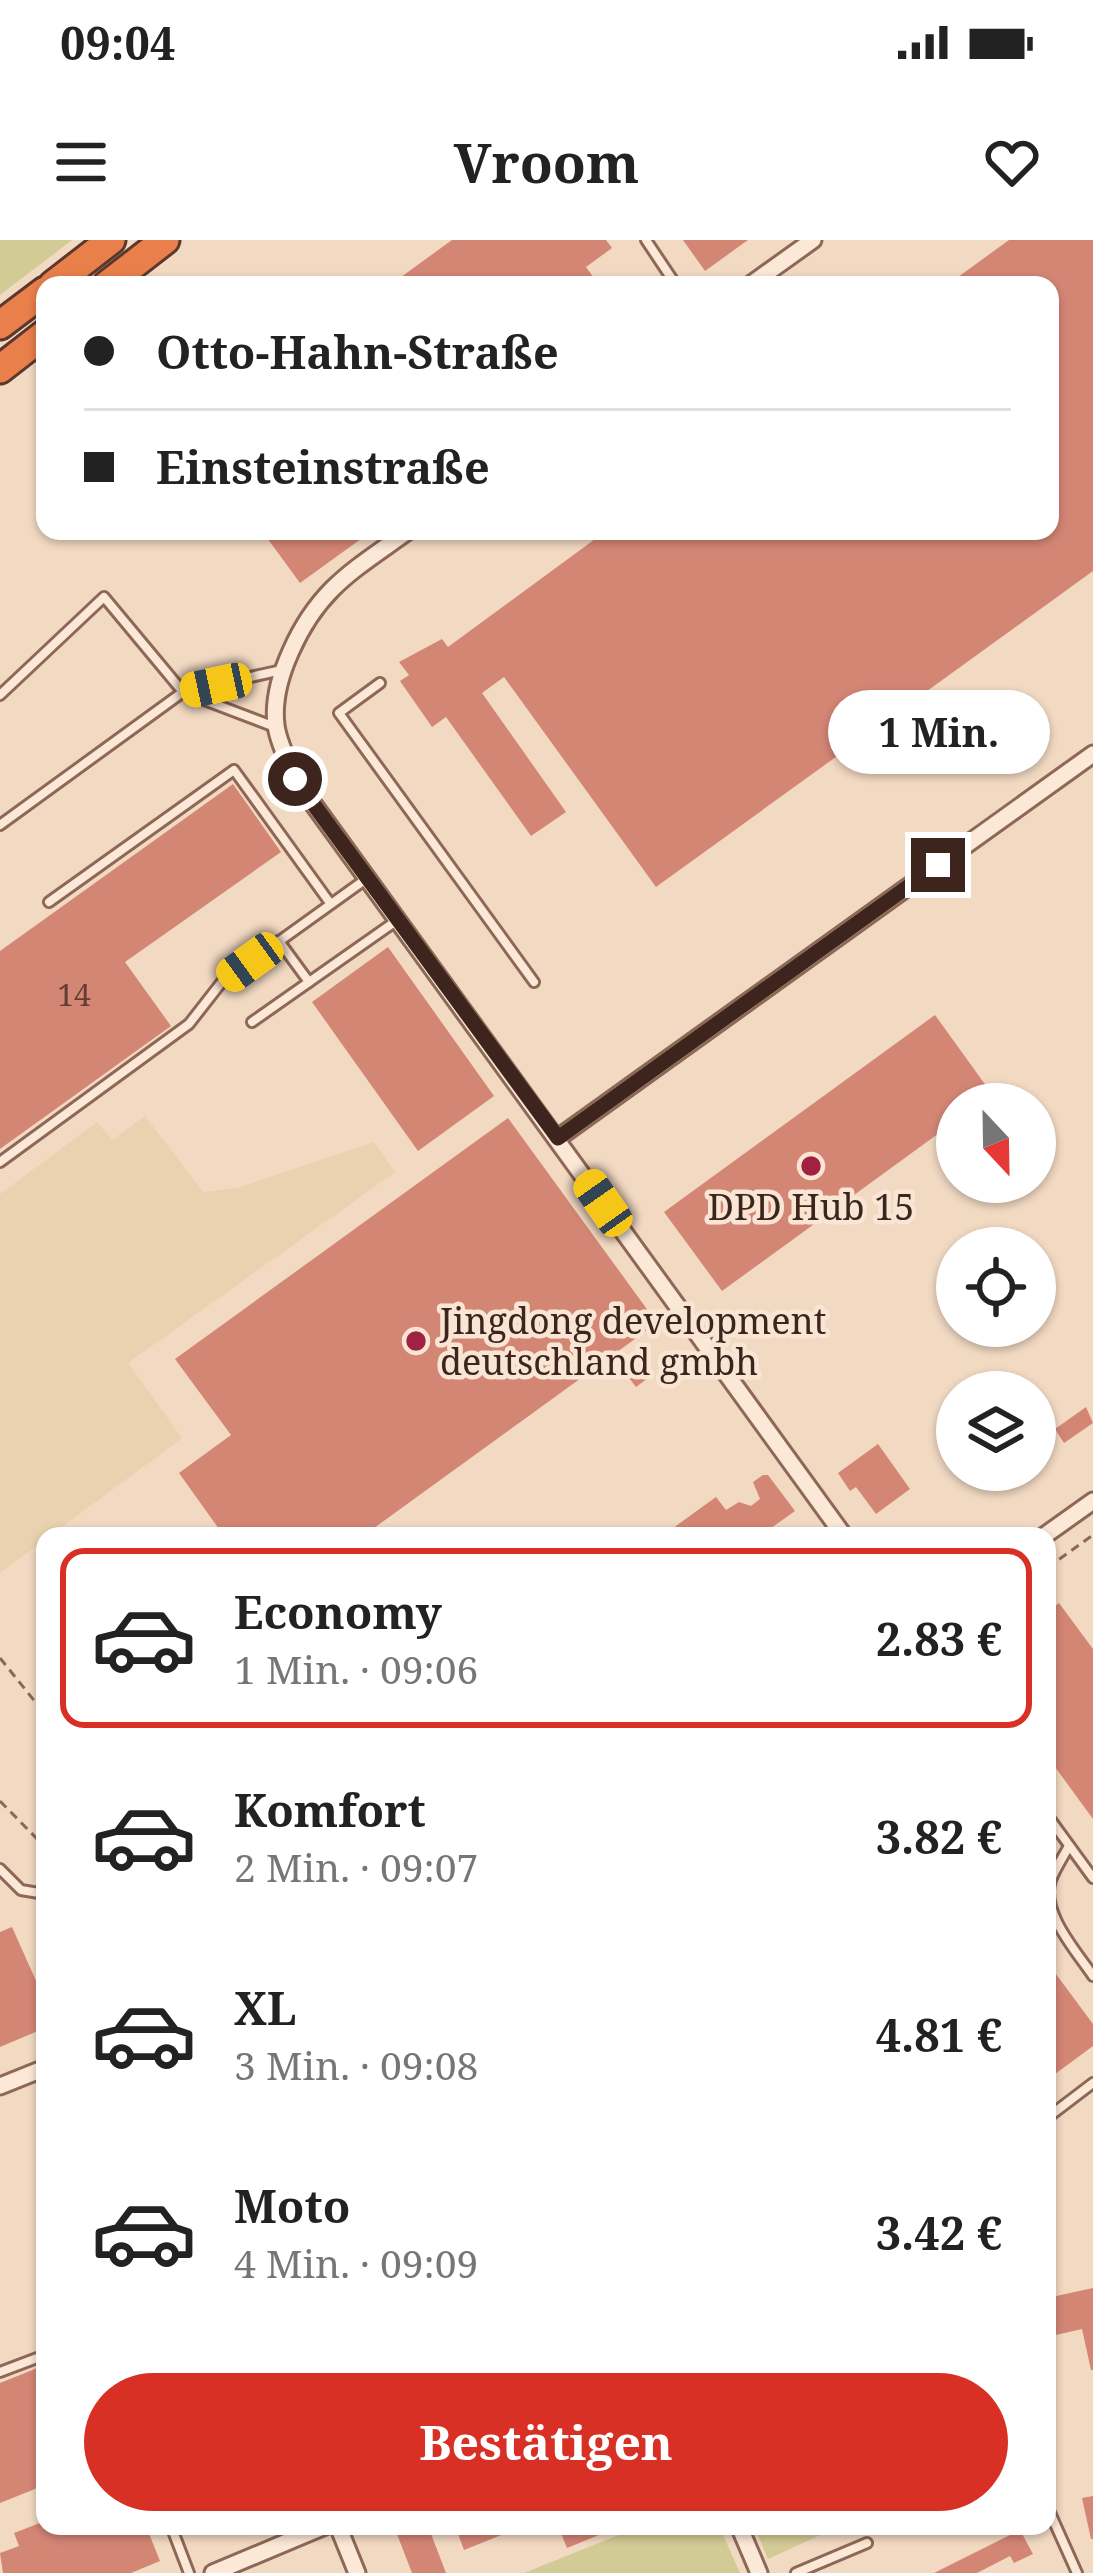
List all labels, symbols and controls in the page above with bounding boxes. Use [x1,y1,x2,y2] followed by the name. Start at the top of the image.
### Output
[60,12,175,73] text: 09:04
[454,125,639,199] text: Vroom
[48,129,114,195] icon: menu
[979,129,1045,195] icon: heart
[156,321,559,382] text: Otto-Hahn-Straße
[156,436,490,497] text: Einsteinstraße
[177,660,255,710] car
[827,691,1049,775] callout: 1 Min.
[879,705,999,758] text: 1 Min.
[268,752,322,806] route start
[911,838,965,892] route end
[210,926,290,998] car
[57,974,91,1015] house number: 14
[936,1083,1056,1203] north arrow
[936,1083,1056,1491] map controls
[798,1153,824,1179] marker: DPD Hub 15
[568,1163,638,1243] car
[708,1182,914,1231] place label: DPD Hub 15
[936,1227,1056,1347] button: locate
[439,1296,826,1386] place label: Jingdong development deutschland gmbh
[403,1328,429,1354] marker: Jingdong development deutschland gmbh
[936,1371,1056,1491] button: layers
[234,1581,442,1642] text: Economy
[90,1584,198,1692] icon: car
[876,1608,1002,1669] text: 2.83 €
[234,1642,478,1695] text: 1 Min. · 09:06
[234,1779,426,1840] text: Komfort
[90,1782,198,1890] icon: car
[876,1806,1002,1867] text: 3.82 €
[234,1840,478,1893] text: 2 Min. · 09:07
[234,1977,296,2038] text: XL
[90,1980,198,2088] icon: car
[876,2004,1002,2065] text: 4.81 €
[234,2038,478,2091] text: 3 Min. · 09:08
[234,2175,350,2236] text: Moto
[90,2178,198,2286] icon: car
[876,2202,1002,2263] text: 3.42 €
[234,2236,478,2289] text: 4 Min. · 09:09
[84,2373,1008,2511] button: Bestätigen

